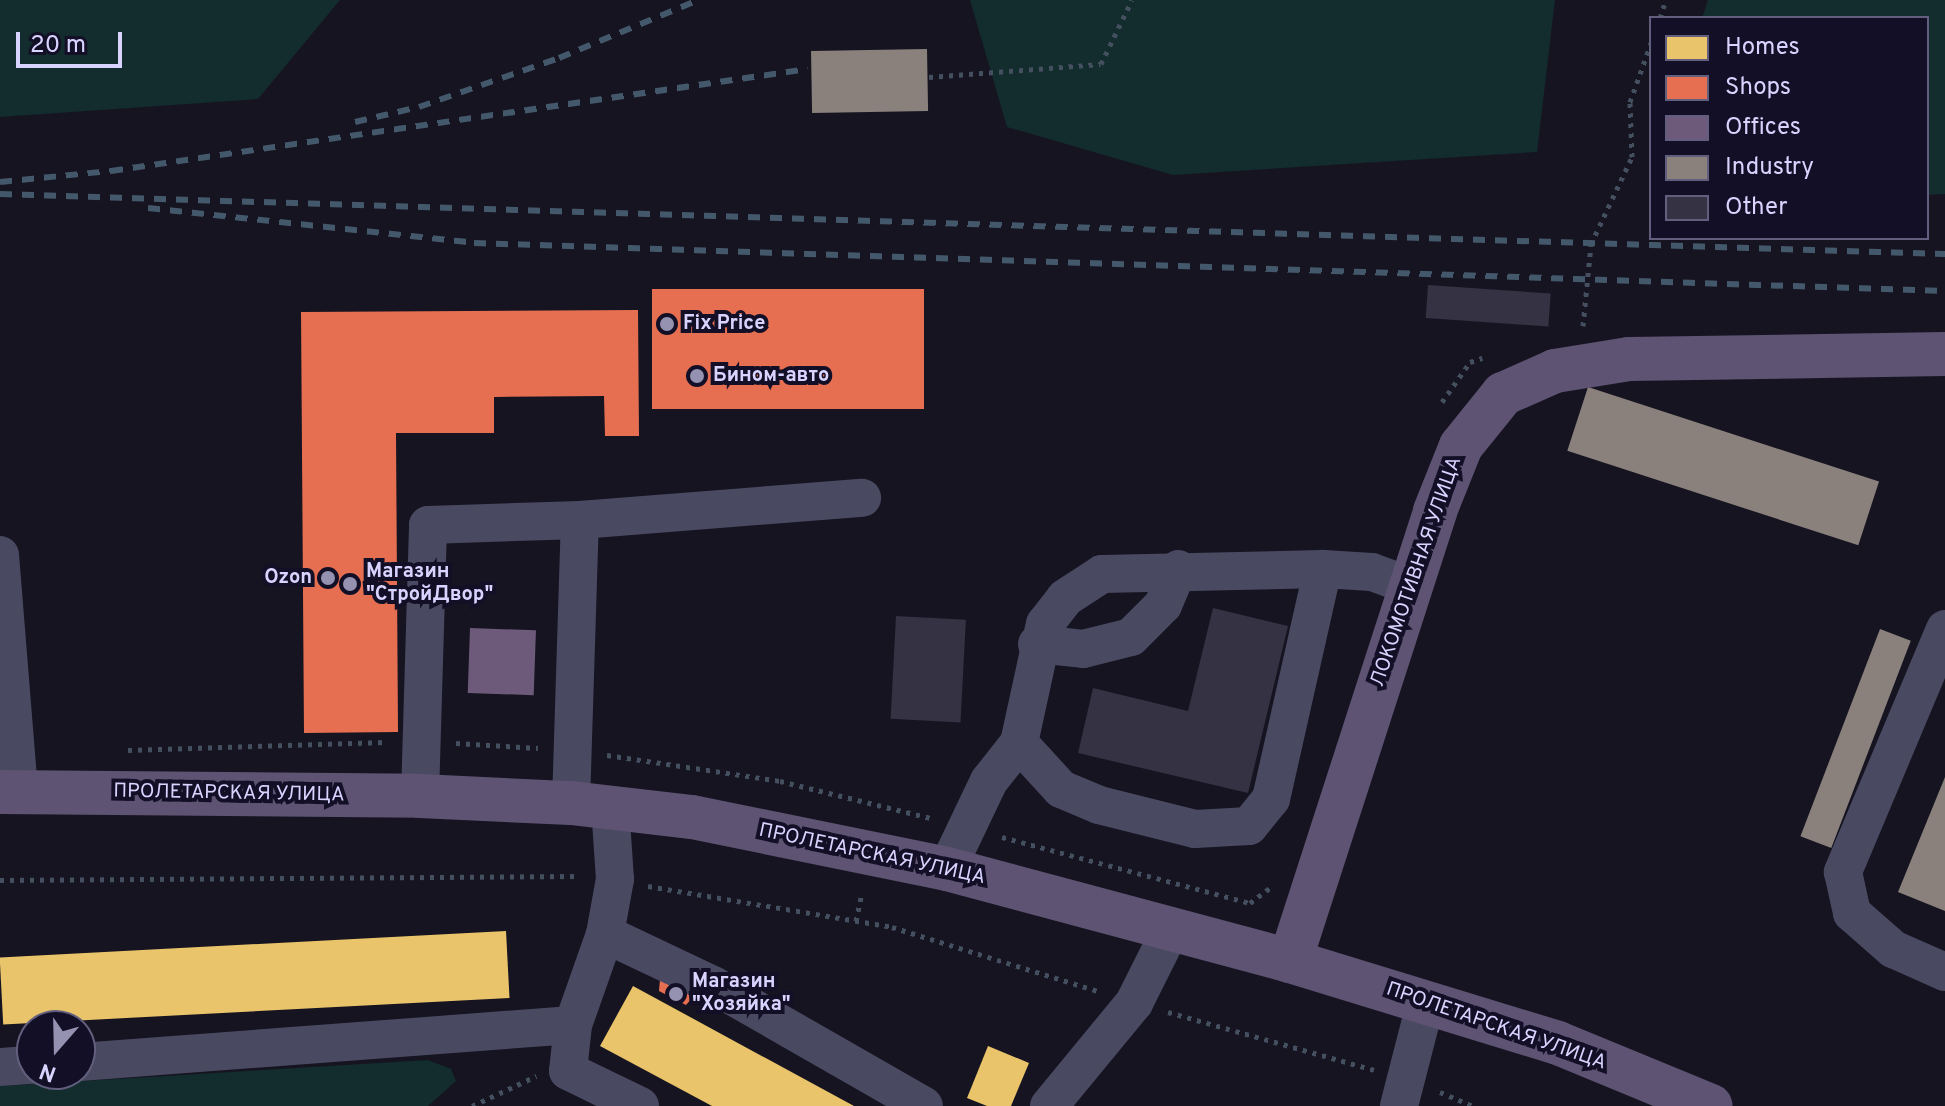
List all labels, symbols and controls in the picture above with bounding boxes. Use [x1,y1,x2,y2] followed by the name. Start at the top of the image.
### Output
[20,16,126,66] scale bar
[1649,16,1929,240] legend
[30,31,86,61] text: 20 m
[1725,33,1800,63] text: Homes
[1725,73,1791,103] text: Shops
[1725,113,1801,143] text: Offices
[1725,153,1814,183] text: Industry
[1725,193,1787,223] text: Other
[683,312,765,336] place label: Fix Price
[658,315,676,333] marker: Fix Price
[713,364,829,388] place label: Бином-авто
[688,367,706,385] marker: Бином-авто
[1366,454,1468,690] street label: ЛОКОМОТИВНАЯ УЛИЦА
[366,560,493,607] place label: Магазин "СтройДвор"
[264,566,312,590] place label: Ozon
[319,569,337,587] marker: Ozon
[341,575,359,593] marker: Магазин "СтройДвор"
[113,780,345,808] street label: ПРОЛЕТАРСКАЯ УЛИЦА
[756,819,988,891] street label: ПРОЛЕТАРСКАЯ УЛИЦА
[692,970,791,1017] place label: Магазин "Хозяйка"
[1383,978,1609,1076] street label: ПРОЛЕТАРСКАЯ УЛИЦА
[667,985,685,1003] marker: Магазин "Хозяйка"
[16,1010,96,1090] north arrow
[36,1056,60,1087] text: N

